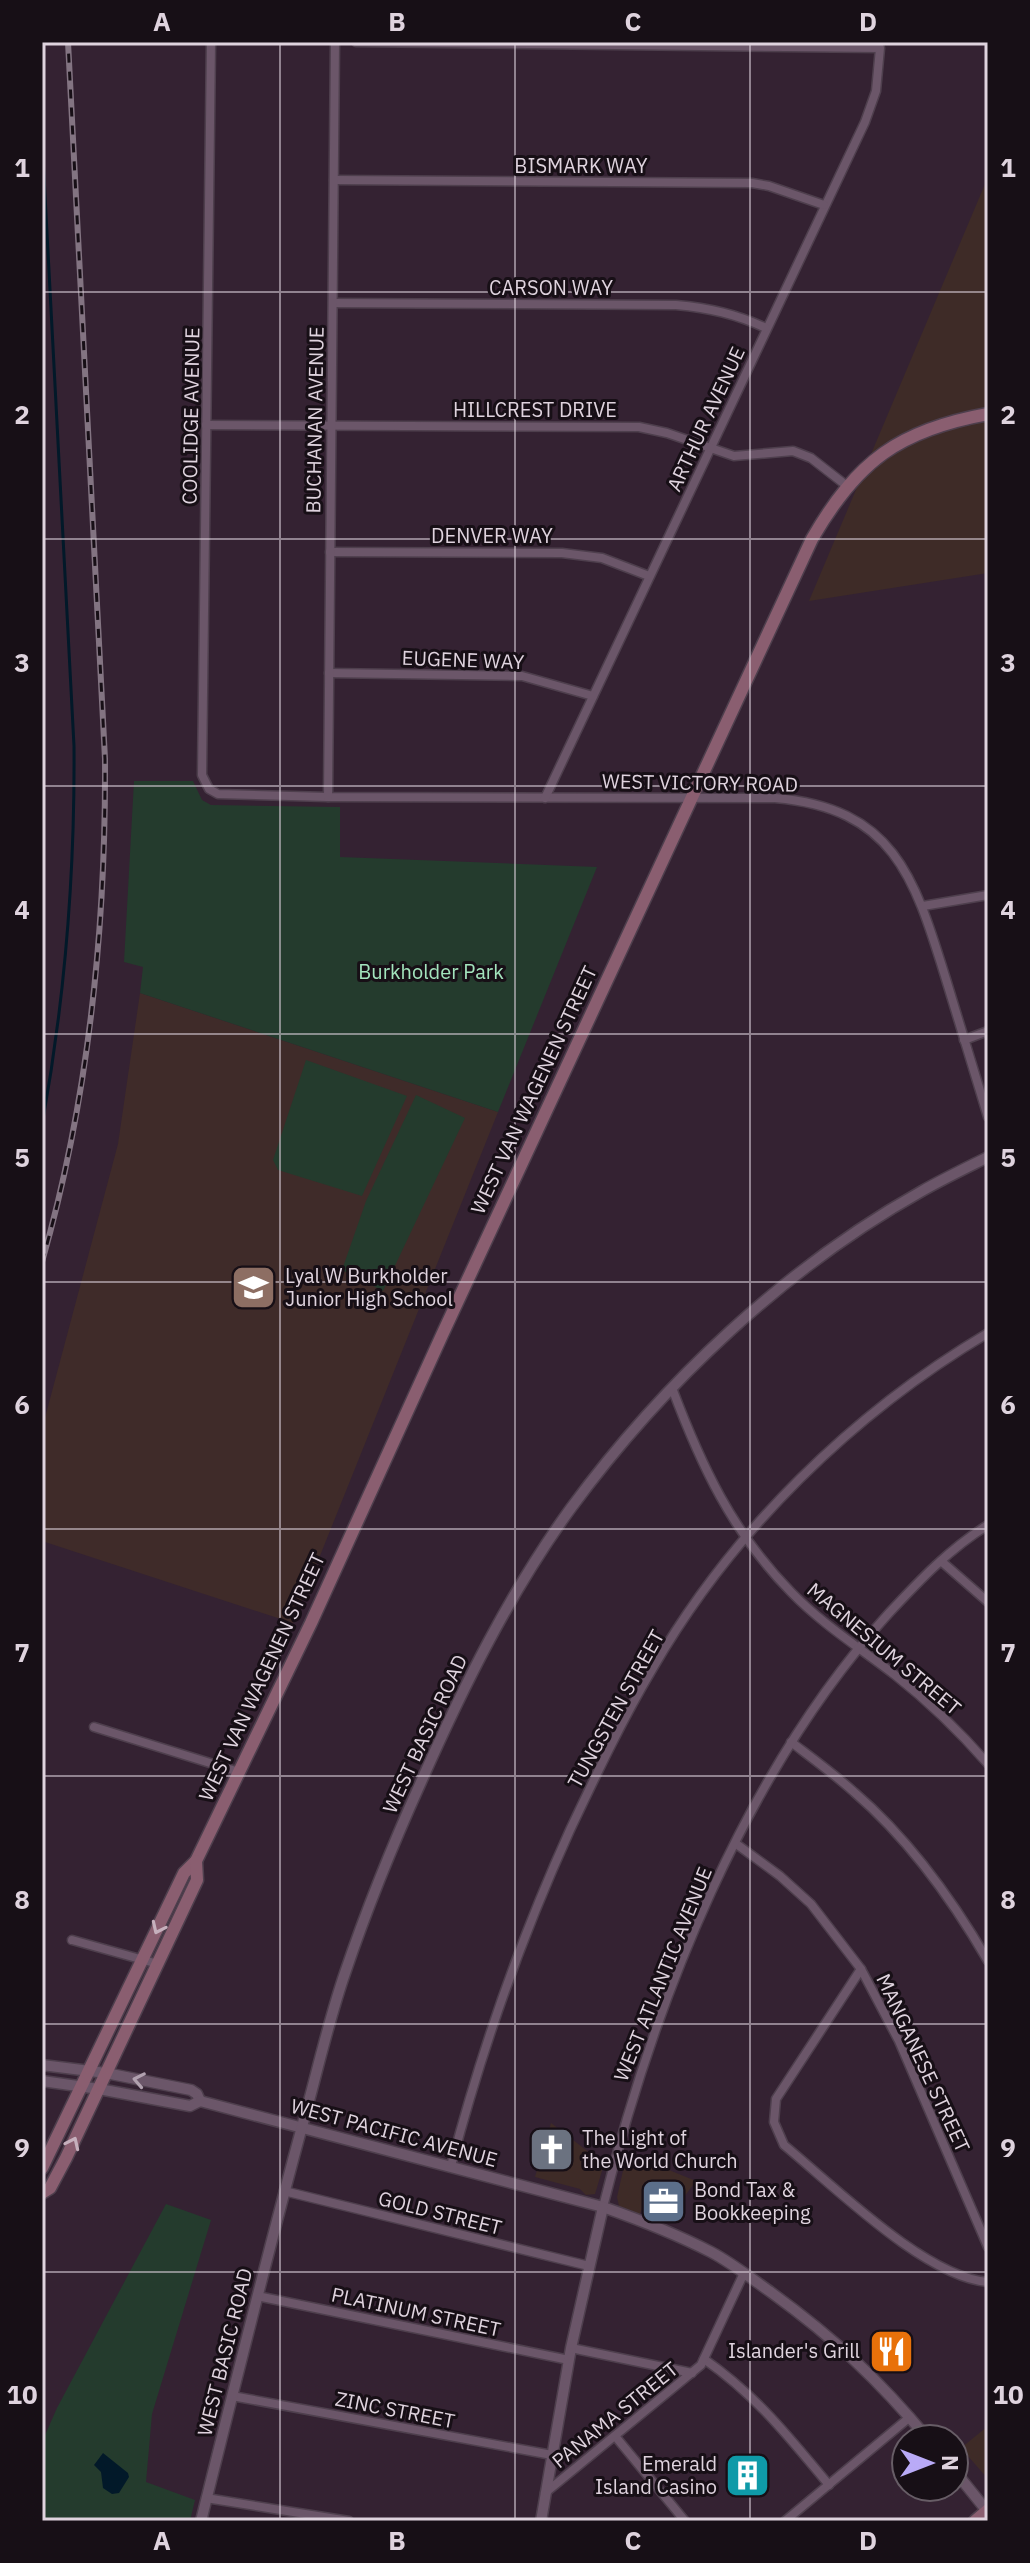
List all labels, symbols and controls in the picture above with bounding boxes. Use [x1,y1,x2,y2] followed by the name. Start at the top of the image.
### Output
[153,4,171,38] text: A
[388,4,406,38] text: B
[625,4,642,38] text: C
[859,4,877,38] text: D
[14,150,30,184] text: 1
[1000,150,1016,184] text: 1
[514,152,648,179] street label: BISMARK WAY
[489,274,613,301] street label: CARSON WAY
[299,326,330,514] street label: BUCHANAN AVENUE
[175,327,206,505] street label: COOLIDGE AVENUE
[660,342,751,496] street label: ARTHUR AVENUE
[453,396,617,423] street label: HILLCREST DRIVE
[14,397,30,431] text: 2
[1000,397,1016,431] text: 2
[431,522,553,549] street label: DENVER WAY
[401,644,525,675] street label: EUGENE WAY
[14,645,30,679] text: 3
[1000,645,1016,679] text: 3
[602,767,798,798] street label: WEST VICTORY ROAD
[14,892,30,926] text: 4
[1000,892,1016,926] text: 4
[358,958,504,985] park label: Burkholder Park
[464,961,603,1218] street label: WEST VAN WAGENEN STREET
[14,1140,30,1174] text: 5
[1000,1140,1016,1174] text: 5
[285,1262,453,1312] place label: Lyal W Burkholder Junior High School
[230,1263,278,1311] school or university icon: Lyal W Burkholder Junior High School
[14,1387,30,1421] text: 6
[1000,1387,1016,1421] text: 6
[192,1548,331,1805] street label: WEST VAN WAGENEN STREET
[802,1576,967,1721] street label: MAGNESIUM STREET
[561,1625,670,1793] street label: TUNGSTEN STREET
[14,1635,30,1669] text: 7
[1000,1635,1016,1669] text: 7
[376,1650,473,1818] street label: WEST BASIC ROAD
[607,1863,718,2085] street label: WEST ATLANTIC AVENUE
[14,1882,30,1916] text: 8
[1000,1882,1016,1916] text: 8
[152,1920,168,1935] one-way arrow
[870,1969,977,2156] street label: MANGANESE STREET
[132,2072,145,2089] one-way arrow
[288,2092,500,2173] street label: WEST PACIFIC AVENUE
[582,2124,738,2174] place label: The Light of the World Church
[527,2125,575,2173] church icon: The Light of the World Church
[14,2130,30,2164] text: 9
[1000,2130,1016,2164] text: 9
[63,2137,79,2151] one-way arrow
[694,2176,811,2226] place label: Bond Tax & Bookkeeping
[639,2177,687,2225] office icon: Bond Tax & Bookkeeping
[375,2184,505,2241] street label: GOLD STREET
[191,2265,258,2439] street label: WEST BASIC ROAD
[329,2280,503,2343] street label: PLATINUM STREET
[867,2327,915,2375] restaurant icon: Islander's Grill
[728,2337,860,2364] place label: Islander's Grill
[546,2355,683,2474] street label: PANAMA STREET
[6,2377,38,2411] text: 10
[992,2377,1024,2411] text: 10
[333,2385,457,2434] street label: ZINC STREET
[890,2423,970,2503] north arrow
[595,2450,717,2500] place label: Emerald Island Casino
[724,2451,772,2499] building icon: Emerald Island Casino
[936,2455,965,2471] text: N
[153,2523,171,2557] text: A
[388,2523,406,2557] text: B
[625,2523,642,2557] text: C
[859,2523,877,2557] text: D

